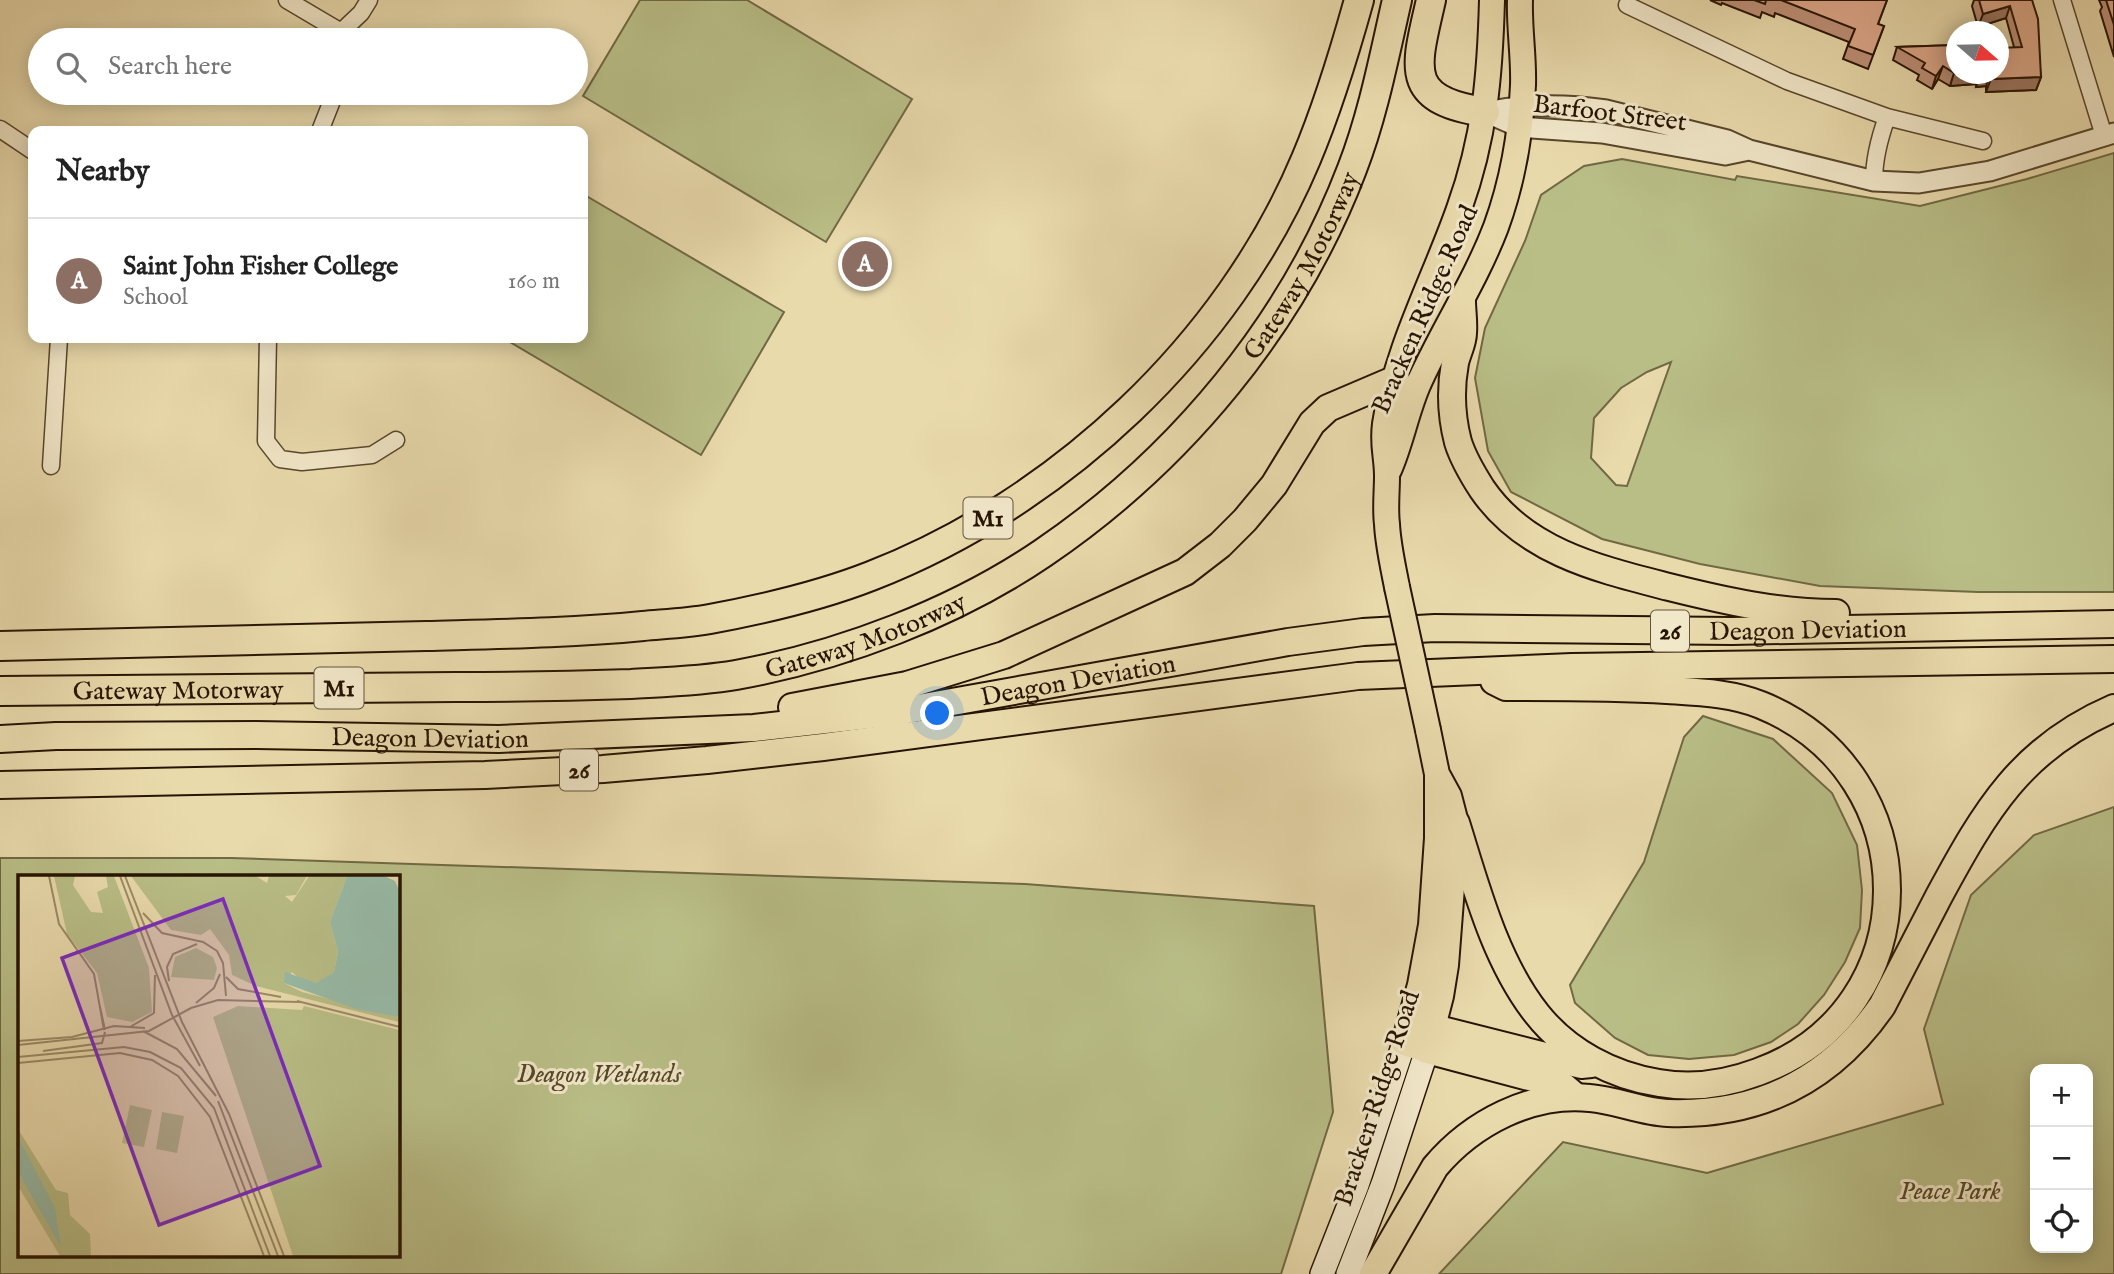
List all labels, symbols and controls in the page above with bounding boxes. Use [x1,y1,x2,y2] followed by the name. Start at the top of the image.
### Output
[1946,21,2009,84] north arrow
[28,28,588,105] search box
[52,48,90,86] icon: search
[108,50,232,83] text: Search here
[1531,88,1689,139] street label: Barfoot Street
[56,153,149,191] text: Nearby
[1236,167,1367,367] street label: Gateway Motorway
[1365,200,1486,419] street label: Bracken Ridge Road
[842,238,888,290] pin: A
[123,250,398,283] text: Saint John Fisher College
[71,267,87,296] text: A
[508,267,560,296] text: 160 m
[123,283,188,312] text: School
[964,498,1012,538] road number: M1
[762,586,972,687] street label: Gateway Motorway
[1651,610,1689,652] road number: 26
[1709,613,1907,649] street label: Deagon Deviation
[978,647,1178,715] street label: Deagon Deviation
[314,668,364,708] road number: M1
[73,674,284,709] street label: Gateway Motorway
[920,696,954,730] your location
[331,721,530,757] street label: Deagon Deviation
[560,750,598,790] road number: 26
[18,875,399,1256] inset map
[1327,986,1428,1211] street label: Bracken Ridge Road
[517,1058,682,1092] park label: Deagon Wetlands
[2030,1064,2093,1253] map controls
[2030,1064,2093,1127] button: +
[2030,1127,2093,1190] button: −
[1899,1175,2001,1208] park label: Peace Park
[2030,1190,2093,1253] button: locate

